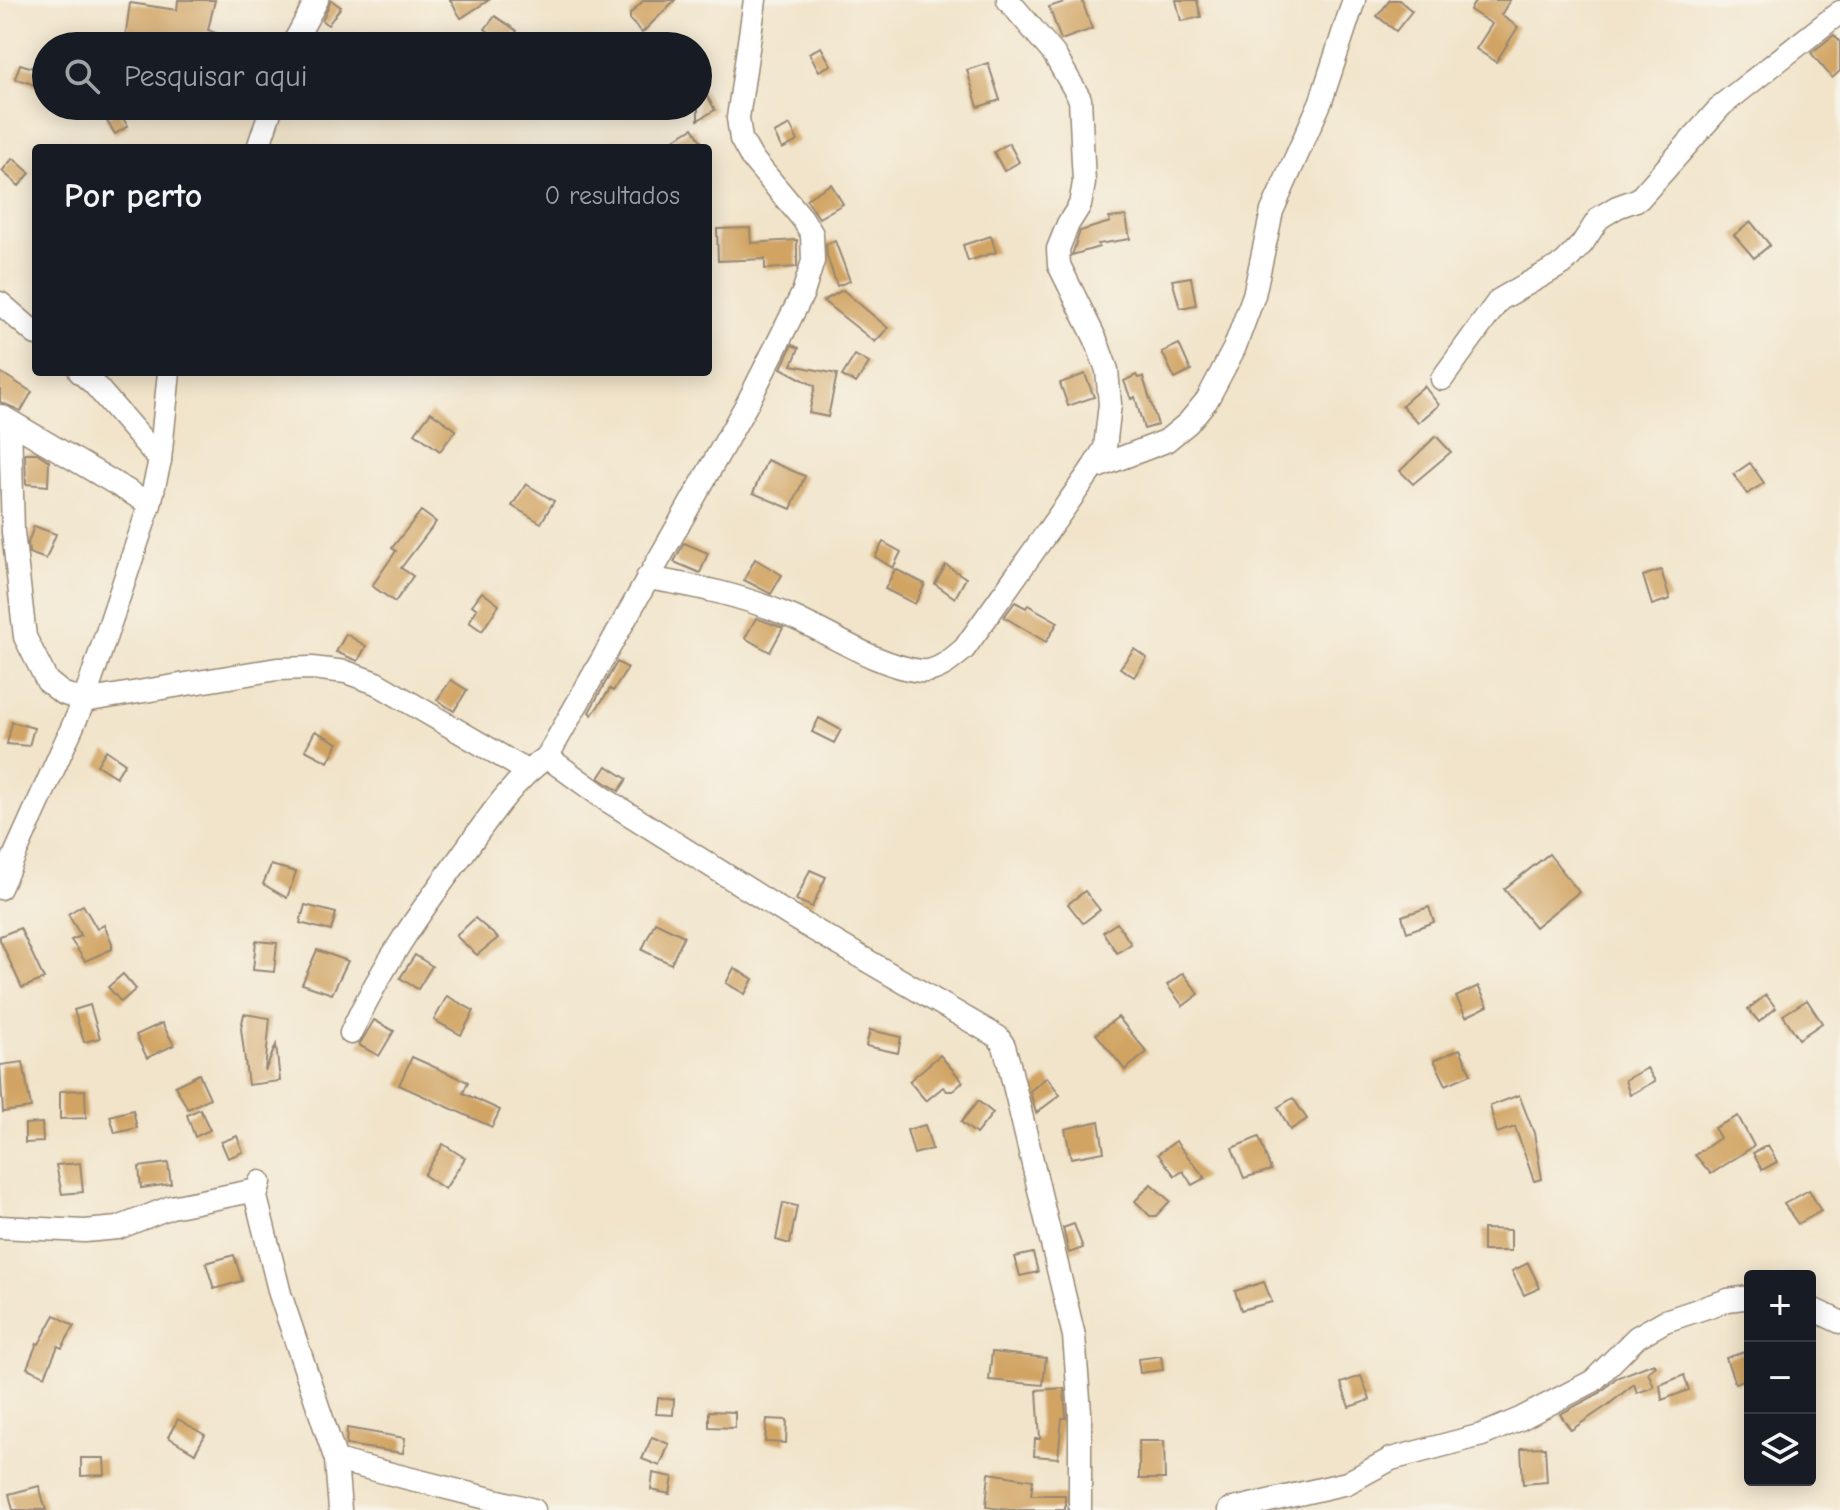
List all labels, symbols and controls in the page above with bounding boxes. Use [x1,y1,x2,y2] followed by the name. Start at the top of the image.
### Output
[32,32,712,120] search box
[60,54,104,98] icon: search
[124,59,307,94] text: Pesquisar aqui
[64,176,202,216] text: Por perto
[545,181,680,211] text: 0 resultados
[1744,1270,1816,1486] map controls
[1744,1270,1816,1342] button: +
[1744,1342,1816,1414] button: −
[1744,1414,1816,1486] button: layers

